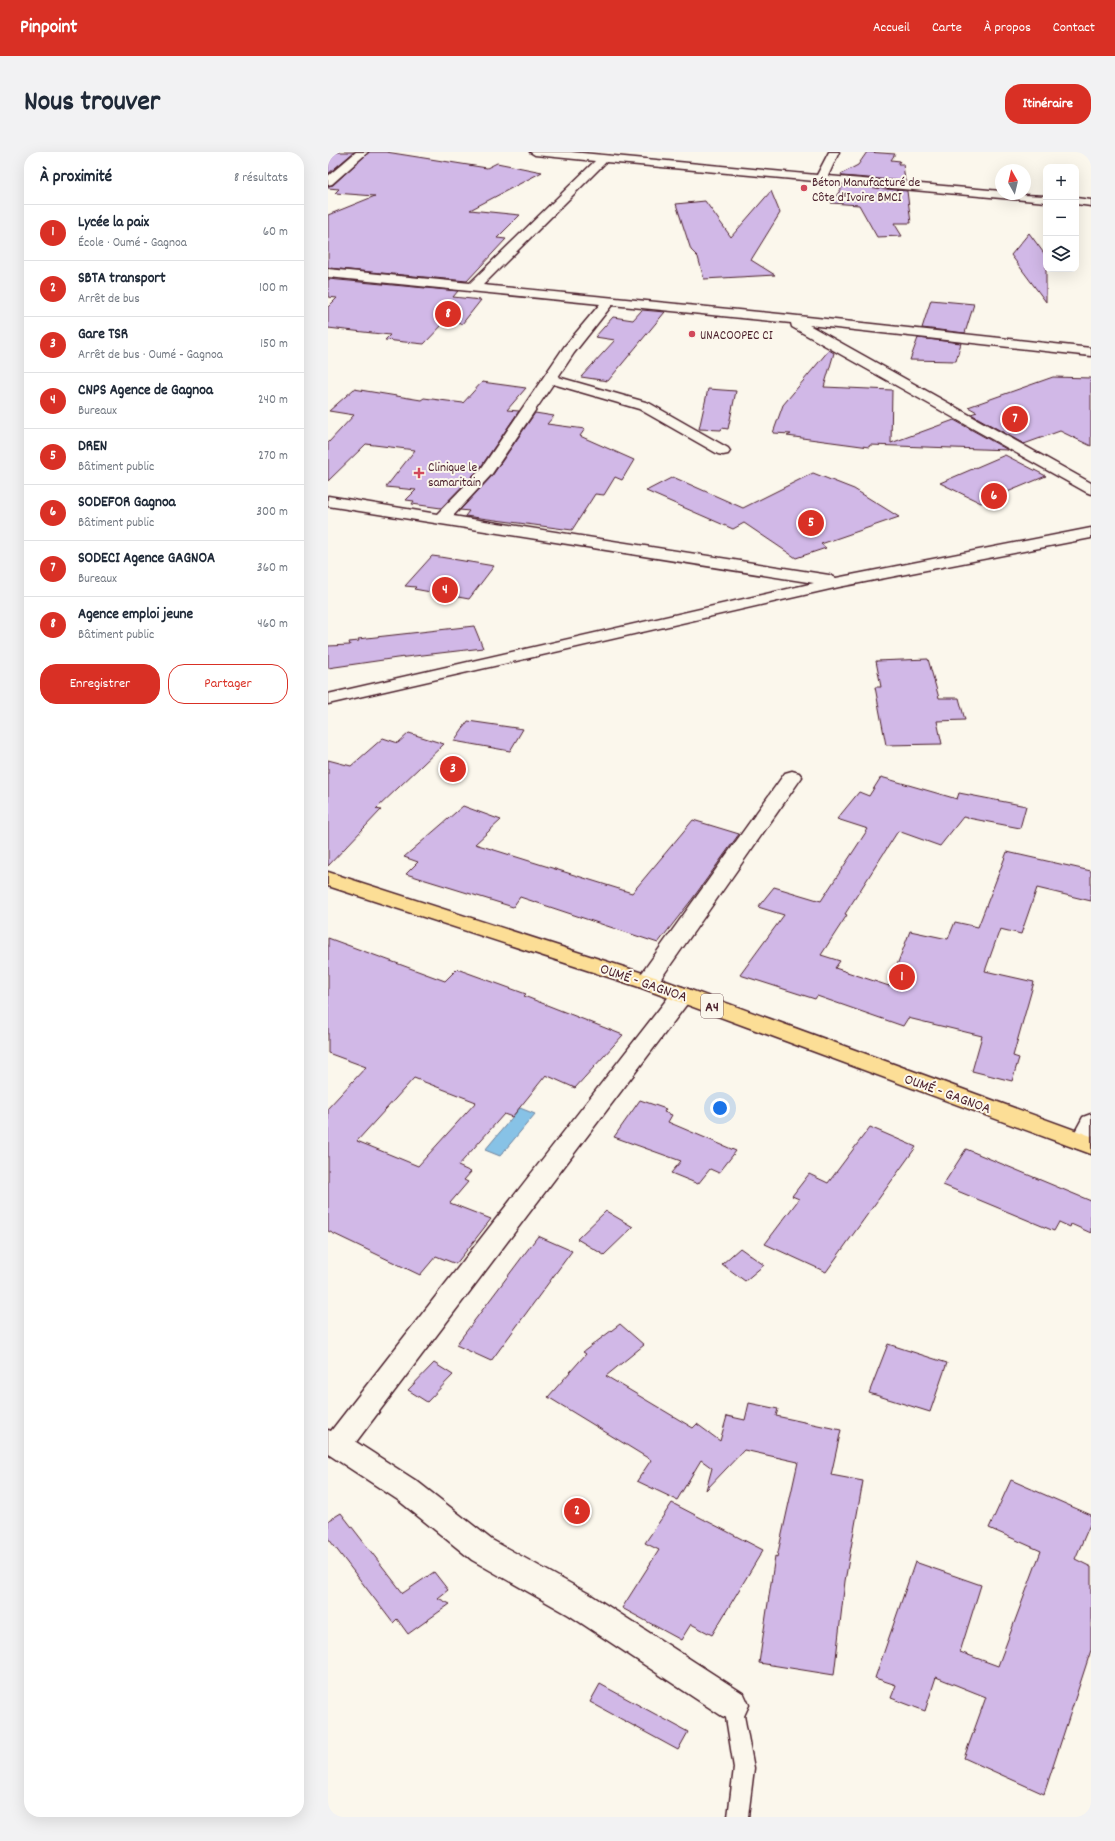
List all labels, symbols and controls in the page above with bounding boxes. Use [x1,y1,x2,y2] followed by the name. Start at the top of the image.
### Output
[20,15,77,42] text: Pinpoint
[873,18,910,38] text: Accueil
[932,18,962,38] text: Carte
[984,18,1031,38] text: À propos
[1053,18,1095,38] text: Contact
[24,84,160,124] text: Nous trouver
[1005,84,1091,124] button: Itinéraire
[995,164,1031,200] north arrow
[1043,164,1079,272] map controls
[1043,164,1079,200] button: +
[40,166,112,190] text: À proximité
[234,169,288,188] text: 8 résultats
[812,174,920,208] place label: Béton Manufacturé de Côte d'Ivoire BMCI
[799,183,809,193] marker: Béton Manufacturé de Côte d'Ivoire BMCI
[1043,200,1079,236] button: −
[78,212,149,234] text: Lycée la paix
[52,223,54,242] text: 1
[263,223,288,242] text: 60 m
[78,234,187,253] text: École · Oumé - Gagnoa
[1043,236,1079,272] button: layers
[78,268,165,290] text: SBTA transport
[50,279,56,298] text: 2
[259,279,288,298] text: 100 m
[78,290,140,309] text: Arrêt de bus
[435,299,461,329] pin: 8
[78,324,128,346] text: Gare TSR
[700,327,773,346] place label: UNACOOPEC CI
[687,329,697,339] marker: UNACOOPEC CI
[50,335,56,354] text: 3
[260,335,288,354] text: 150 m
[78,346,223,365] text: Arrêt de bus · Oumé - Gagnoa
[78,380,213,402] text: CNPS Agence de Gagnoa
[50,391,56,410] text: 4
[258,391,288,410] text: 240 m
[78,402,117,421] text: Bureaux
[1002,404,1028,434] pin: 7
[78,436,107,458] text: DREN
[50,447,56,466] text: 5
[258,447,288,466] text: 270 m
[78,458,154,477] text: Bâtiment public
[428,459,481,493] place label: Clinique le samaritain
[413,467,425,479] marker: Clinique le samaritain
[981,481,1007,511] pin: 6
[78,492,176,514] text: SODEFOR Gagnoa
[50,503,56,522] text: 6
[256,503,288,522] text: 300 m
[798,508,824,538] pin: 5
[78,514,154,533] text: Bâtiment public
[78,548,215,570] text: SODECI Agence GAGNOA
[51,559,55,578] text: 7
[257,559,288,578] text: 360 m
[78,570,117,589] text: Bureaux
[432,575,458,605] pin: 4
[78,604,193,626] text: Agence emploi jeune
[50,615,56,634] text: 8
[257,615,288,634] text: 460 m
[78,626,154,645] text: Bâtiment public
[40,664,160,704] button: Enregistrer
[168,664,288,704] button: Partager
[440,754,466,784] pin: 3
[597,959,690,1009] street label: OUMÉ - GAGNOA
[889,962,915,992] pin: 1
[701,994,723,1018] road number: A4
[901,1069,994,1121] street label: OUMÉ - GAGNOA
[710,1098,730,1118] your location
[564,1496,590,1526] pin: 2

